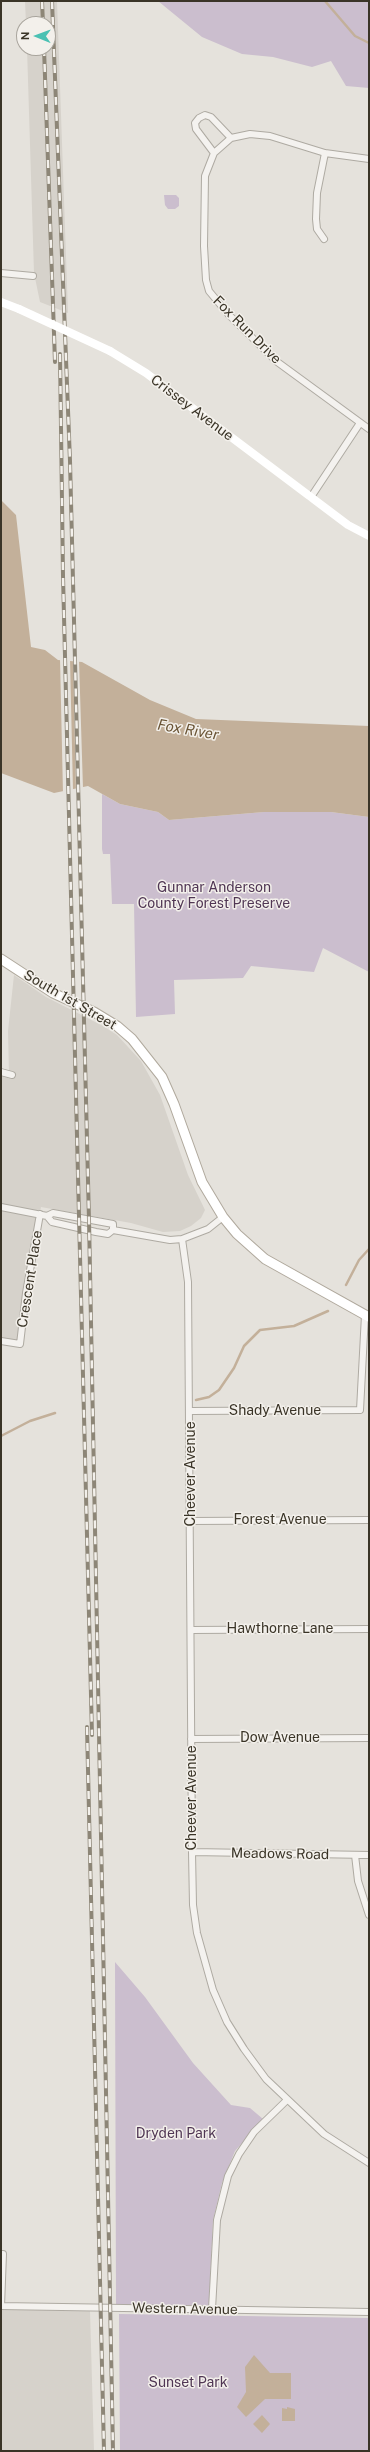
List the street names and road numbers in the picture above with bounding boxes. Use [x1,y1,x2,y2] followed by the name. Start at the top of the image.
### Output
[209,292,285,368] street label: Fox Run Drive
[147,371,237,445] street label: Crissey Avenue
[20,967,120,1033] street label: South 1st Street
[14,1229,46,1329] street label: Crescent Place
[229,1403,321,1419] street label: Shady Avenue
[183,1421,199,1527] street label: Cheever Avenue
[233,1512,327,1528] street label: Forest Avenue
[226,1621,334,1637] street label: Hawthorne Lane
[240,1730,320,1746] street label: Dow Avenue
[184,1745,200,1851] street label: Cheever Avenue
[231,1845,329,1863] street label: Meadows Road
[132,2300,238,2318] street label: Western Avenue

